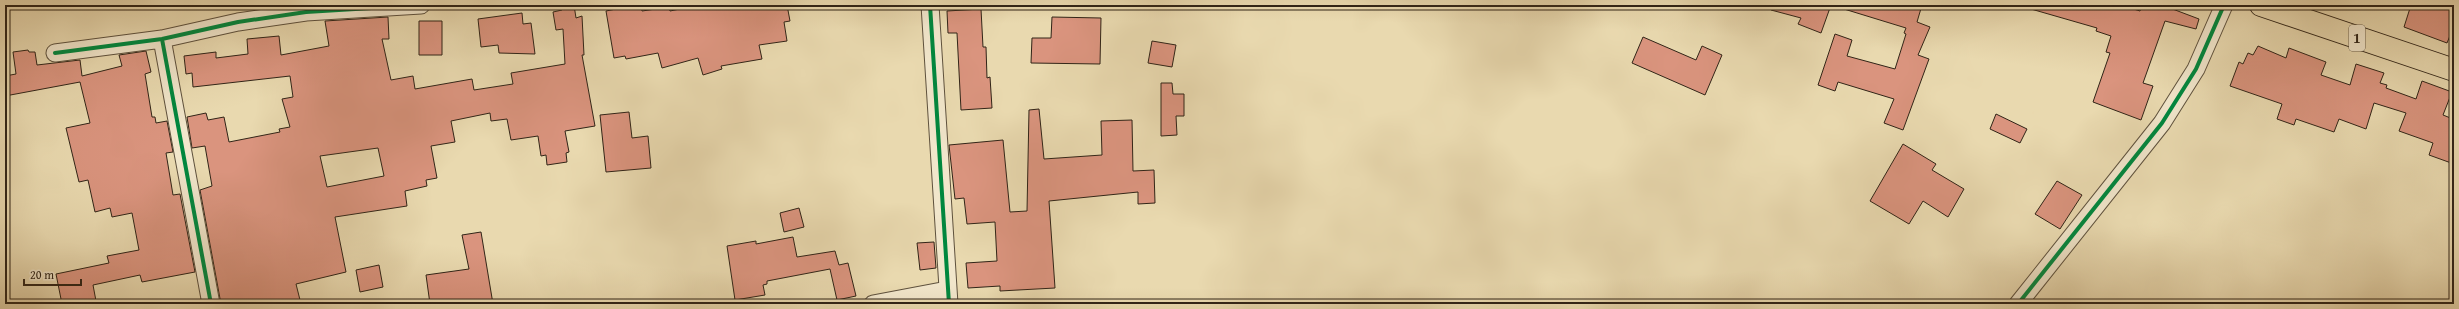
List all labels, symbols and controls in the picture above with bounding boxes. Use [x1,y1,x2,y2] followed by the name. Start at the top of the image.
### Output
[2349,25,2365,51] road number: 1
[24,261,81,287] scale bar
[30,266,54,283] text: 20 m

